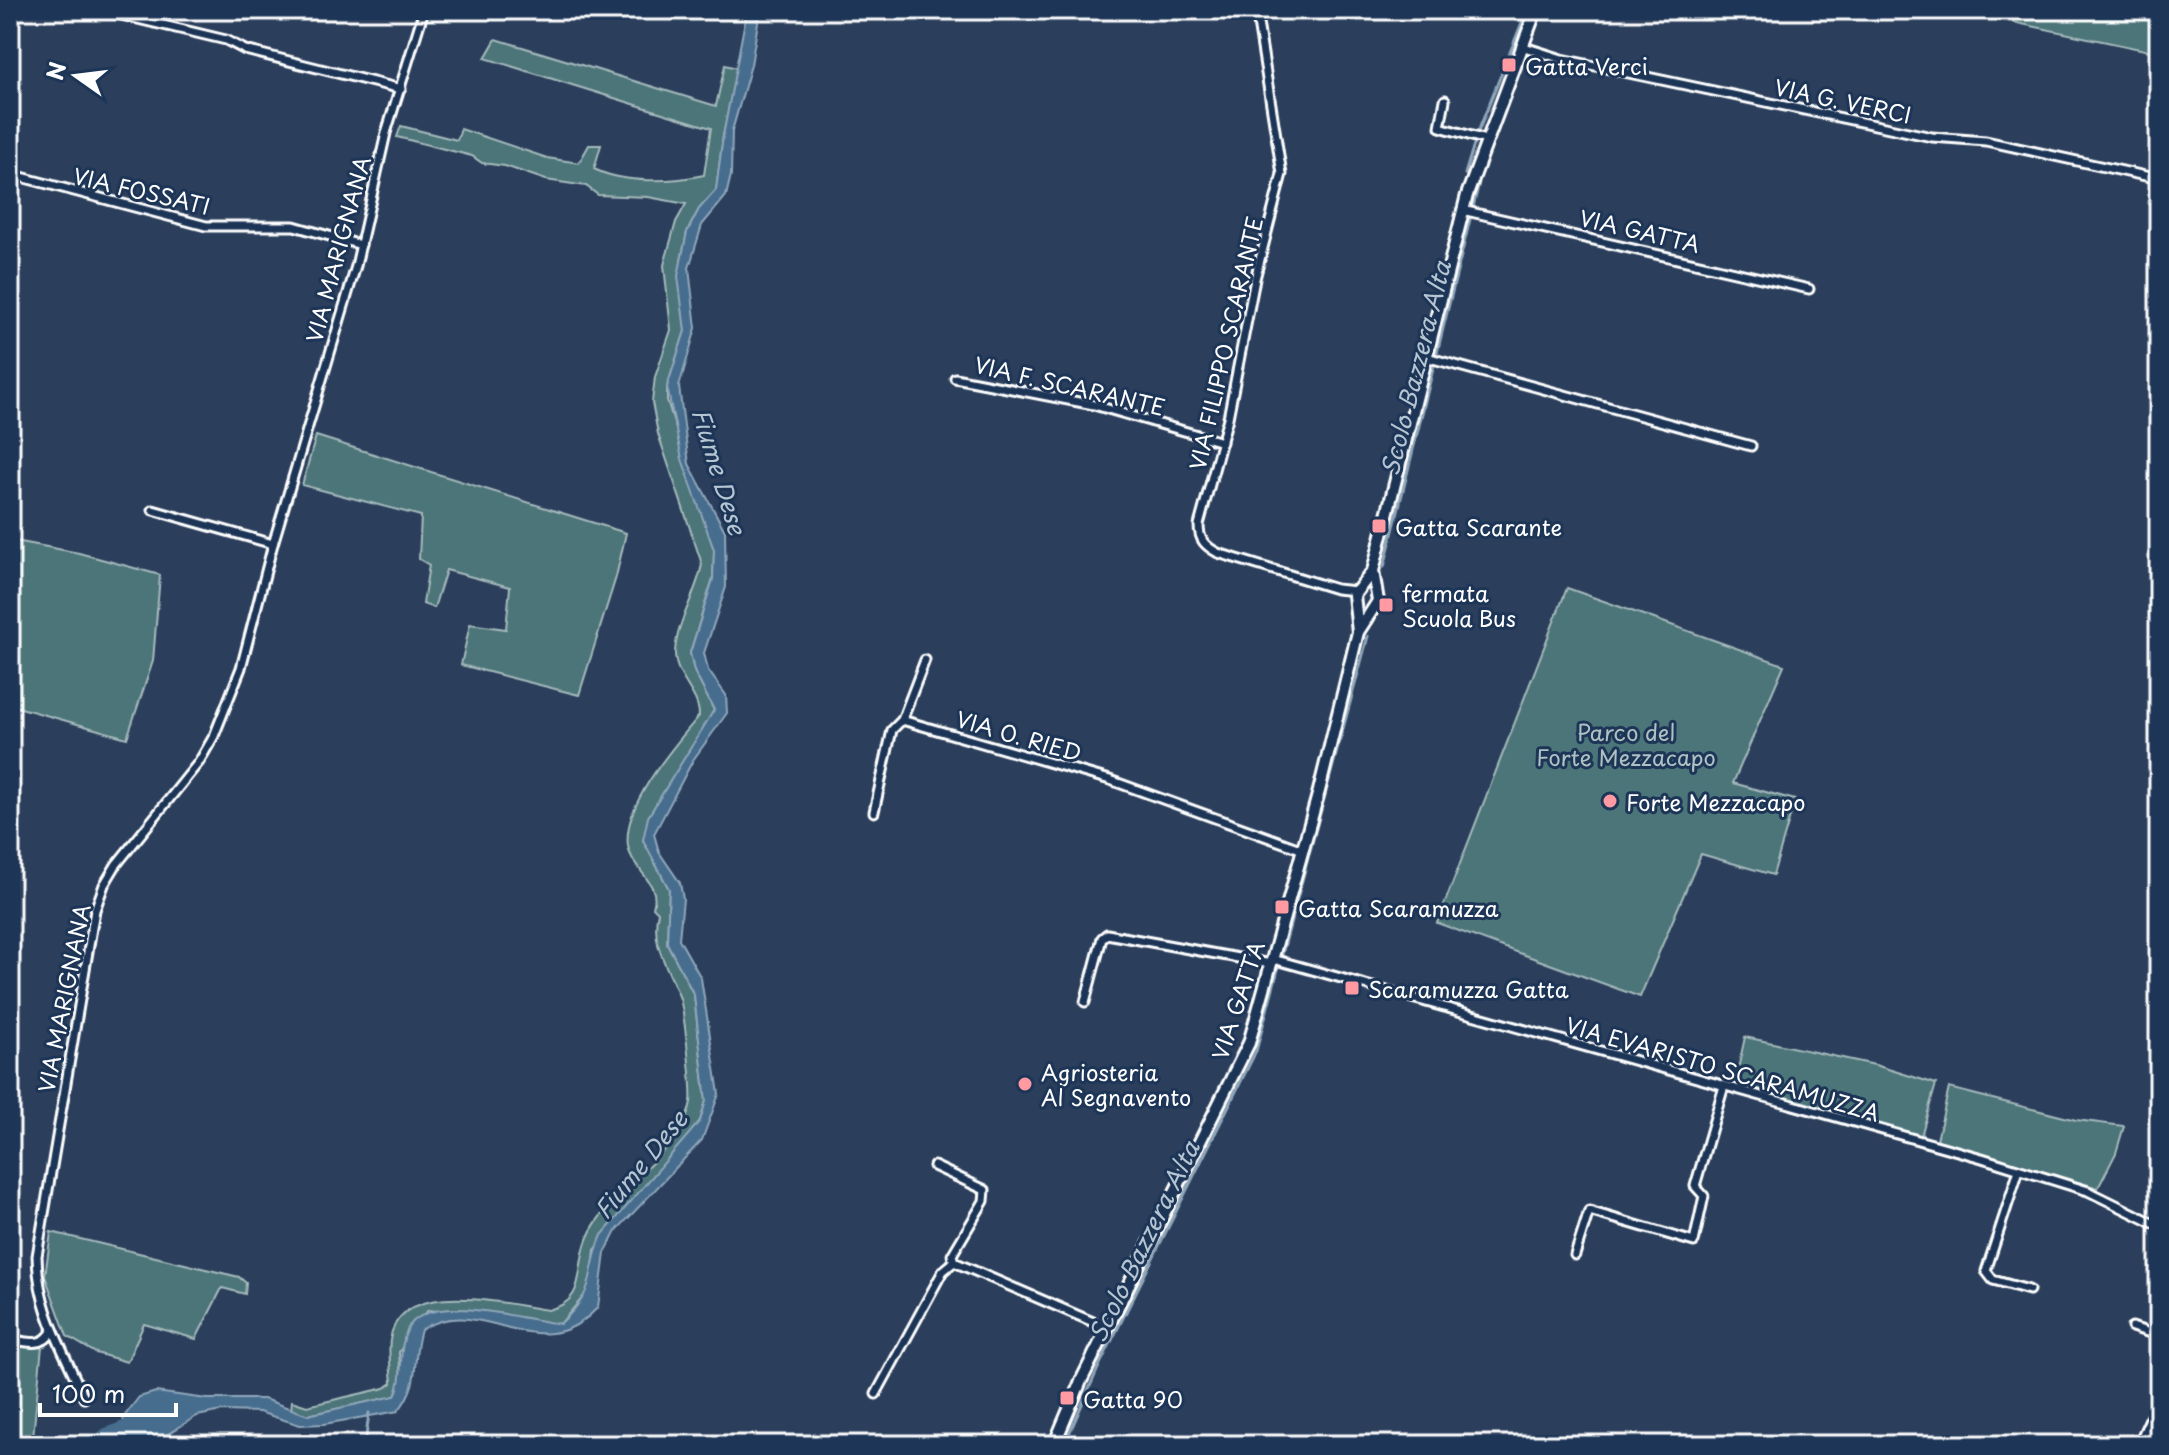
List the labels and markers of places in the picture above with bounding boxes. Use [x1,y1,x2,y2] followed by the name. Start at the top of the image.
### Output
[1525,49,1648,82] place label: Gatta Verci
[1500,56,1518,74] marker: Gatta Verci
[1395,510,1562,543] place label: Gatta Scarante
[1370,517,1388,535] marker: Gatta Scarante
[1402,576,1516,634] place label: fermata Scuola Bus
[1377,596,1395,614] marker: fermata Scuola Bus
[1626,785,1806,818] place label: Forte Mezzacapo
[1601,792,1619,810] marker: Forte Mezzacapo
[1298,891,1499,924] place label: Gatta Scaramuzza
[1273,898,1291,916] marker: Gatta Scaramuzza
[1368,972,1569,1005] place label: Scaramuzza Gatta
[1343,979,1361,997] marker: Scaramuzza Gatta
[1041,1055,1191,1113] place label: Agriosteria Al Segnavento
[1016,1075,1034,1093] marker: Agriosteria Al Segnavento
[1083,1382,1183,1415] place label: Gatta 90
[1058,1389,1076,1407] marker: Gatta 90

